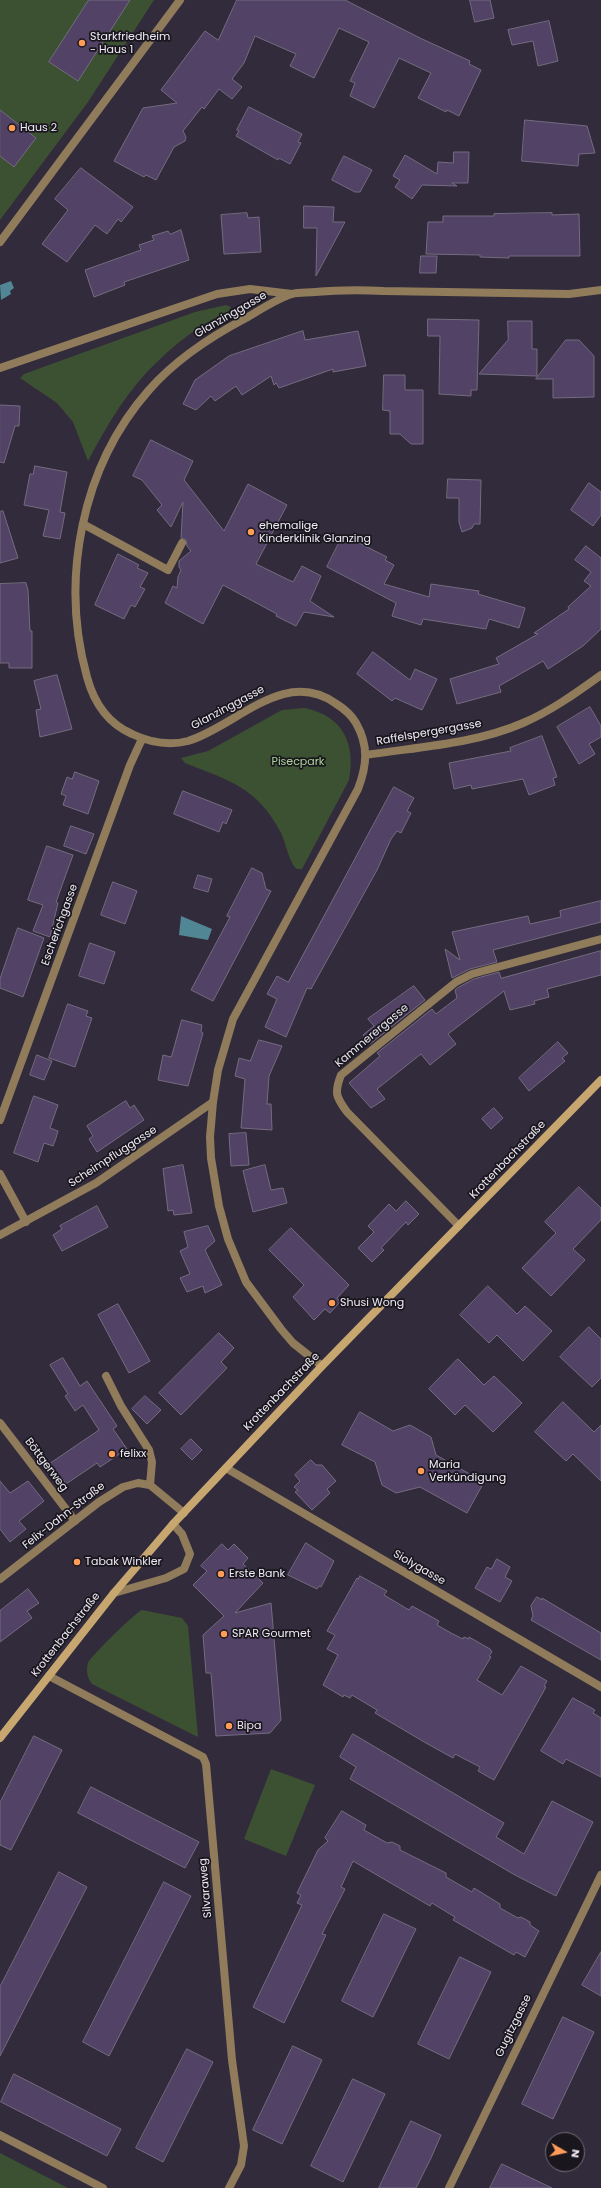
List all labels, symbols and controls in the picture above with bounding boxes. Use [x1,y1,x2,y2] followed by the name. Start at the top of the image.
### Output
[90,30,170,56] place label: Starkfriedheim - Haus 1
[77,38,87,48] marker: Starkfriedheim - Haus 1
[20,121,57,135] place label: Haus 2
[7,123,17,133] marker: Haus 2
[193,289,269,341] street label: Glanzinggasse
[259,519,371,545] place label: ehemalige Kinderklinik Glanzing
[246,527,256,537] marker: ehemalige Kinderklinik Glanzing
[189,683,267,733] street label: Glanzinggasse
[375,717,483,749] street label: Raffelspergergasse
[272,755,324,769] park label: Pisecpark
[39,883,81,967] street label: Escherichgasse
[333,1001,411,1071] street label: Kammerergasse
[467,1118,549,1202] street label: Krottenbachstraße
[66,1124,160,1190] street label: Scheimpfluggasse
[340,1296,404,1310] place label: Shusi Wong
[327,1298,337,1308] marker: Shusi Wong
[241,1350,323,1434] street label: Krottenbachstraße
[22,1436,70,1494] street label: Böttgerweg
[120,1447,146,1461] place label: felixx
[107,1449,117,1459] marker: felixx
[429,1458,506,1484] place label: Maria Verkündigung
[416,1466,426,1476] marker: Maria Verkündigung
[20,1480,108,1552] street label: Felix-Dahn-Straße
[390,1548,448,1588] street label: Siolygasse
[85,1555,162,1569] place label: Tabak Winkler
[72,1557,82,1567] marker: Tabak Winkler
[229,1567,285,1581] place label: Erste Bank
[216,1569,226,1579] marker: Erste Bank
[29,1590,103,1680] street label: Krottenbachstraße
[232,1627,311,1641] place label: SPAR Gourmet
[219,1629,229,1639] marker: SPAR Gourmet
[237,1719,261,1733] place label: Bipa
[224,1721,234,1731] marker: Bipa
[197,1857,215,1919] street label: Silvaraweg
[493,1993,535,2059] street label: Gugitzgasse
[545,2132,585,2172] north arrow
[567,2148,584,2159] text: N

